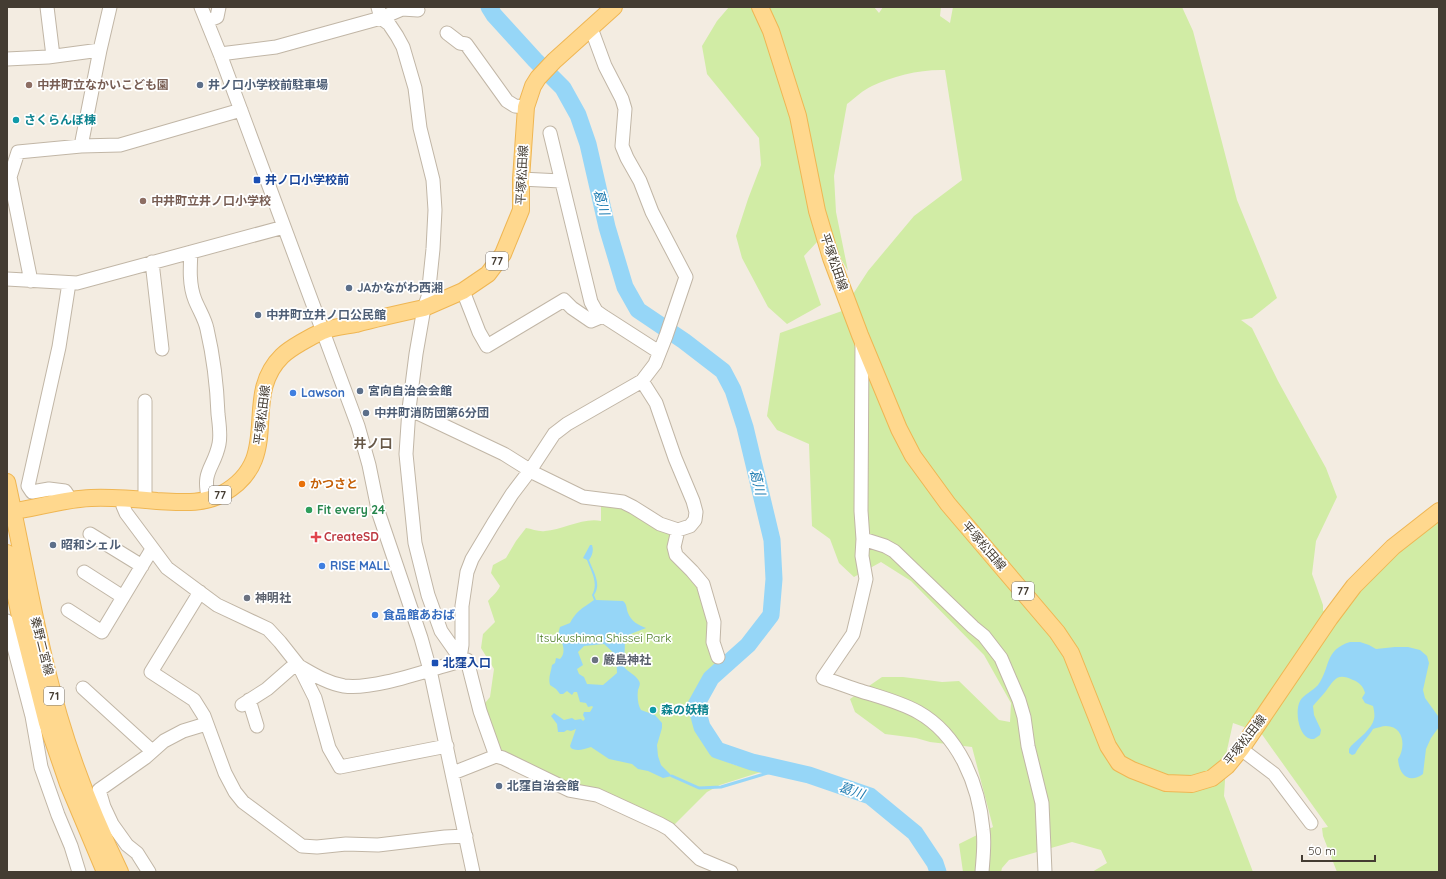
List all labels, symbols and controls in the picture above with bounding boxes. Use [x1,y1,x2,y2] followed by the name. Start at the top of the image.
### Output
[37,77,169,92] place label: 中井町立なかいこども園
[208,77,328,92] place label: 井ノ口小学校前駐車場
[24,80,34,90] marker: 中井町立なかいこども園
[195,80,205,90] marker: 井ノ口小学校前駐車場
[24,112,96,127] place label: さくらんぼ棟
[11,115,21,125] marker: さくらんぼ棟
[512,145,531,205] street label: 平塚松田線
[265,172,349,187] place label: 井ノ口小学校前
[252,175,262,185] marker: 井ノ口小学校前
[591,187,614,219] water label: 葛川
[151,193,271,208] place label: 中井町立井ノ口小学校
[138,196,148,206] marker: 中井町立井ノ口小学校
[818,231,851,293] street label: 平塚松田線
[486,252,508,270] road number: 77
[357,280,443,295] place label: JAかながわ西湘
[344,283,354,293] marker: JAかながわ西湘
[266,307,386,322] place label: 中井町立井ノ口公民館
[253,310,263,320] marker: 中井町立井ノ口公民館
[368,383,452,398] place label: 宮向自治会会館
[250,384,273,446] street label: 平塚松田線
[301,385,345,400] place label: Lawson
[355,386,365,396] marker: 宮向自治会会館
[288,388,298,398] marker: Lawson
[374,405,489,420] place label: 中井町消防団第6分団
[361,408,371,418] marker: 中井町消防団第6分団
[353,435,393,451] district label: 井ノ口
[747,467,769,498] water label: 葛川
[310,476,358,491] place label: かつさと
[297,479,307,489] marker: かつさと
[209,486,231,504] road number: 77
[317,502,385,517] place label: Fit every 24
[304,505,314,515] marker: Fit every 24
[959,518,1010,573] street label: 平塚松田線
[324,529,379,544] place label: CreateSD
[311,532,321,542] marker: CreateSD
[61,537,121,552] place label: 昭和シェル
[48,540,58,550] marker: 昭和シェル
[330,558,390,573] place label: RISE MALL
[317,561,327,571] marker: RISE MALL
[1012,582,1034,600] road number: 77
[255,590,291,605] place label: 神明社
[242,593,252,603] marker: 神明社
[383,607,455,622] place label: 食品館あおば
[370,610,380,620] marker: 食品館あおば
[28,615,57,677] street label: 秦野二宮線
[537,630,671,645] park label: Itsukushima Shissei Park
[603,652,651,667] place label: 厳島神社
[443,655,491,670] place label: 北窪入口
[590,655,600,665] marker: 厳島神社
[430,658,440,668] marker: 北窪入口
[44,687,64,705] road number: 71
[661,702,709,717] place label: 森の妖精
[648,705,658,715] marker: 森の妖精
[1220,711,1269,768] street label: 平塚松田線
[507,778,579,793] place label: 北窪自治会館
[837,778,869,802] water label: 葛川
[494,781,504,791] marker: 北窪自治会館
[1302,837,1375,863] scale bar
[1308,843,1336,858] text: 50 m

